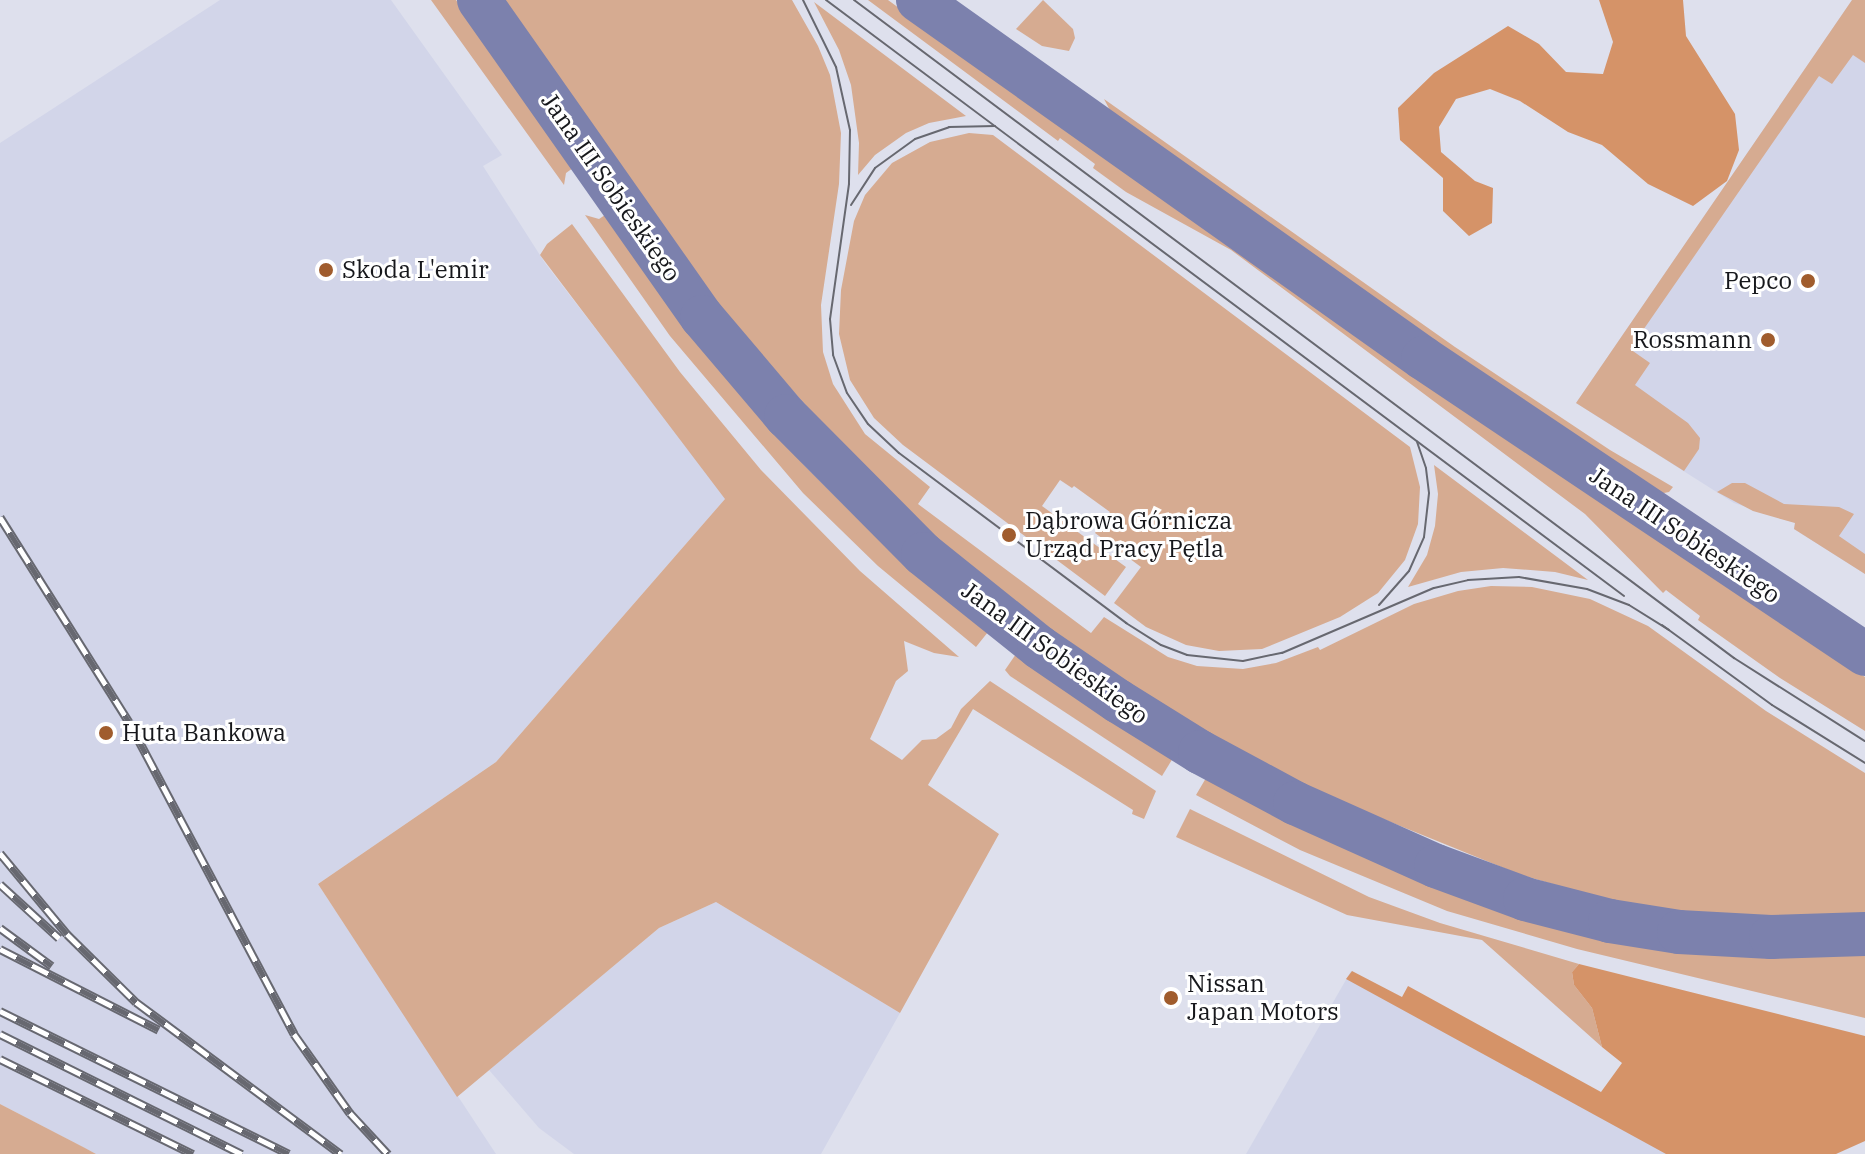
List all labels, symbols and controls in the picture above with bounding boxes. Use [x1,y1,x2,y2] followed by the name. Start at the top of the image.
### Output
[535,87,687,287] street label: Jana III Sobieskiego
[342,256,489,284] place label: Skoda L'emir
[317,261,335,279] marker: Skoda L'emir
[1724,267,1792,295] place label: Pepco
[1799,272,1817,290] marker: Pepco
[1633,326,1752,354] place label: Rossmann
[1759,331,1777,349] marker: Rossmann
[1584,461,1786,609] street label: Jana III Sobieskiego
[1025,507,1232,563] place label: Dąbrowa Górnicza Urząd Pracy Pętla
[1000,526,1018,544] marker: Dąbrowa Górnicza Urząd Pracy Pętla
[956,576,1154,730] street label: Jana III Sobieskiego
[122,719,286,747] place label: Huta Bankowa
[97,724,115,742] marker: Huta Bankowa
[1187,970,1339,1026] place label: Nissan Japan Motors
[1162,989,1180,1007] marker: Nissan Japan Motors

